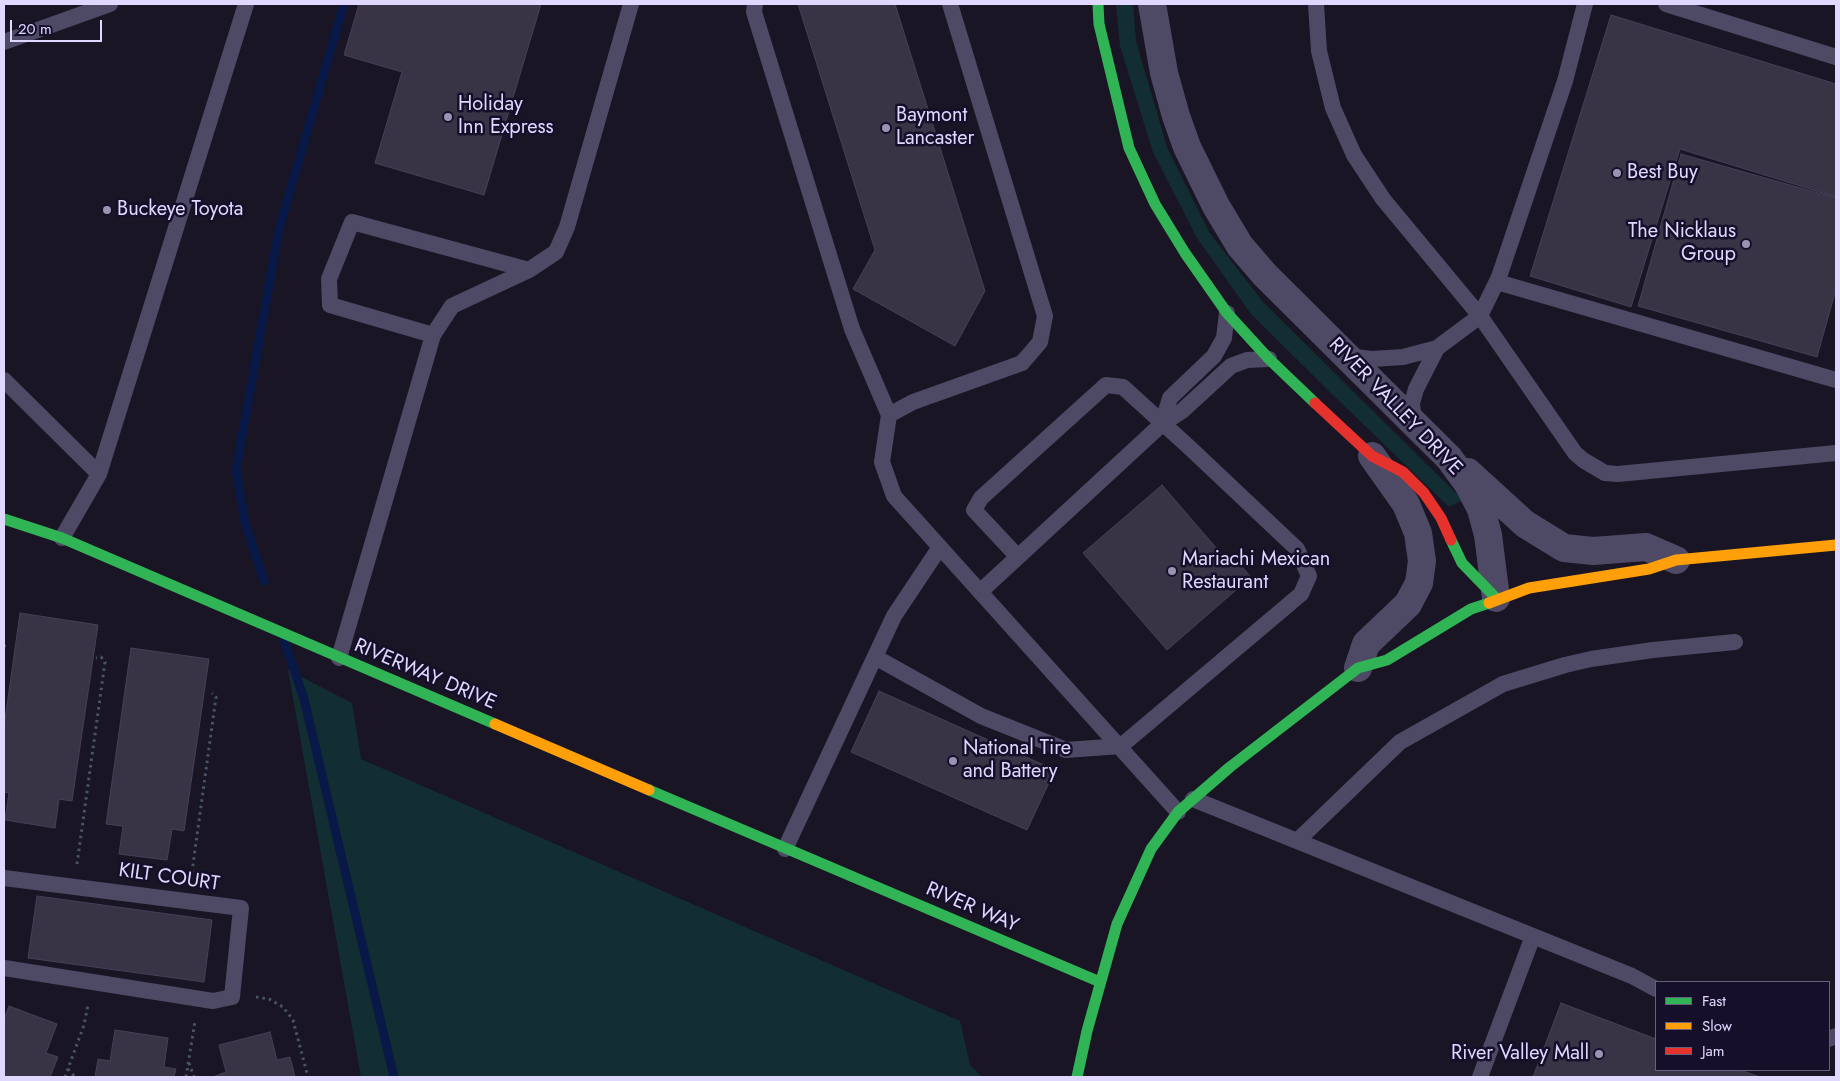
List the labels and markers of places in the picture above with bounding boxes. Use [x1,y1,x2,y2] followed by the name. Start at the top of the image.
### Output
[458,93,554,140] place label: Holiday Inn Express
[896,104,974,151] place label: Baymont Lancaster
[442,111,454,123] marker: Holiday Inn Express
[880,122,892,134] marker: Baymont Lancaster
[1627,161,1698,185] place label: Best Buy
[1611,167,1623,179] marker: Best Buy
[117,198,243,222] place label: Buckeye Toyota
[101,204,113,216] marker: Buckeye Toyota
[1628,220,1736,267] place label: The Nicklaus Group
[1740,238,1752,250] marker: The Nicklaus Group
[1182,548,1330,595] place label: Mariachi Mexican Restaurant
[1166,565,1178,577] marker: Mariachi Mexican Restaurant
[963,737,1071,784] place label: National Tire and Battery
[947,755,959,767] marker: National Tire and Battery
[1451,1042,1589,1066] place label: River Valley Mall
[1593,1048,1605,1060] marker: River Valley Mall

